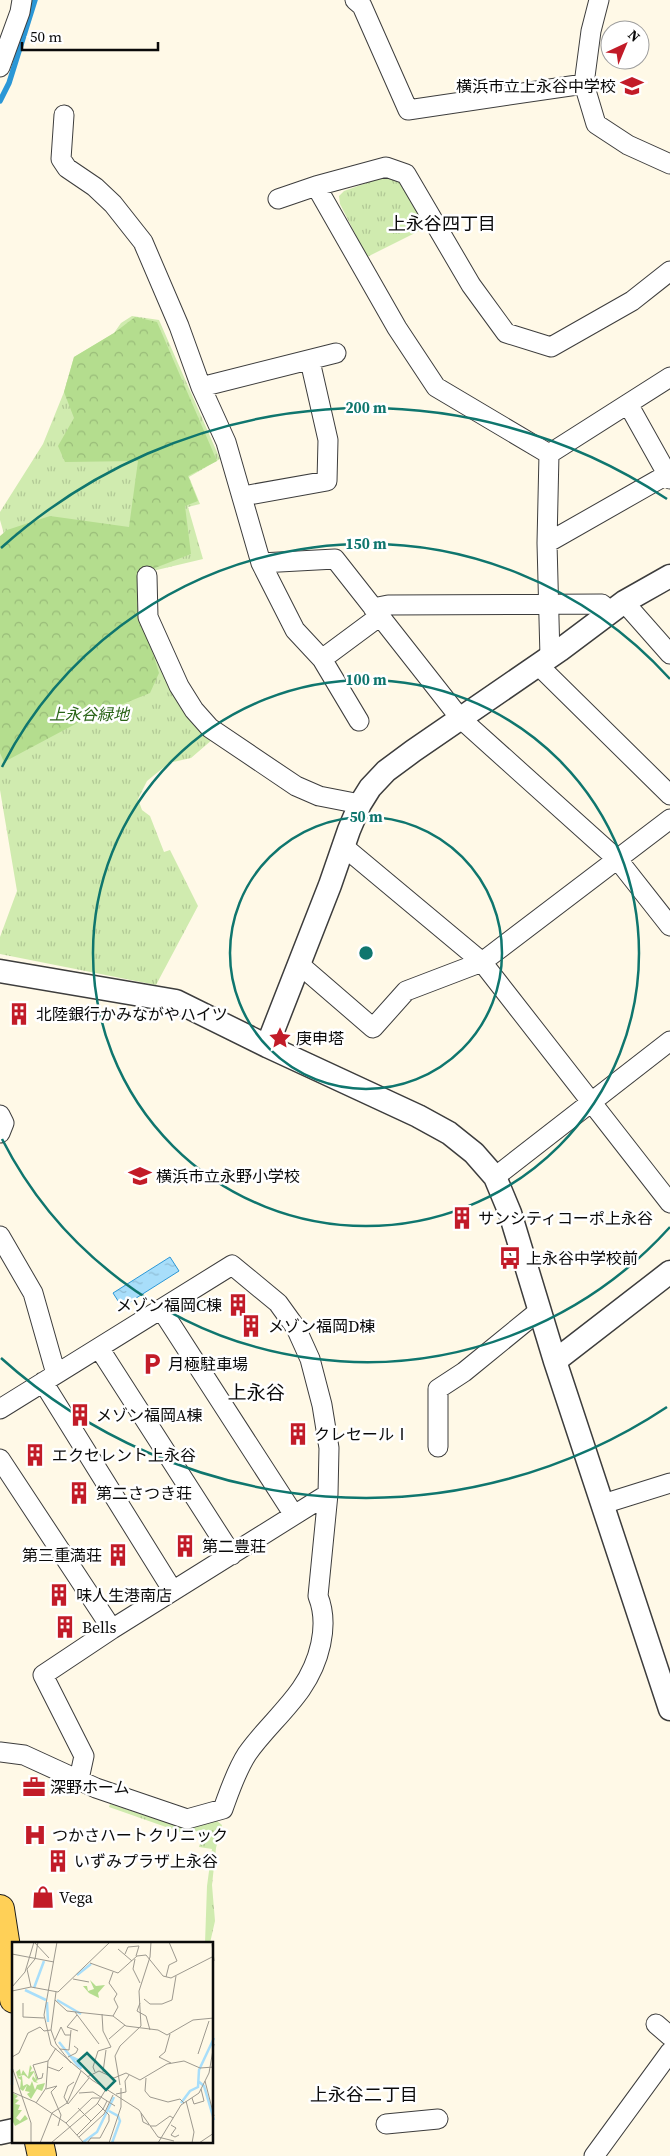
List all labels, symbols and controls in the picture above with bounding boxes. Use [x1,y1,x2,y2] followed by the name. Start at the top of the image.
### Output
[22,20,159,52] scale bar
[600,20,650,70] north arrow
[623,25,645,46] text: N
[30,26,62,47] text: 50 m
[619,73,645,99] school or university icon: 横浜市立上永谷中学校
[456,75,616,97] place label: 横浜市立上永谷中学校
[388,211,496,236] district label: 上永谷四丁目
[345,397,387,418] text: 200 m
[345,533,387,554] text: 150 m
[345,669,387,690] text: 100 m
[49,703,131,725] park label: 上永谷緑地
[349,806,383,827] text: 50 m
[357,944,375,962] centre of rings
[6,1001,32,1027] building icon: 北陸銀行かみながやハイツ
[36,1003,228,1025] place label: 北陸銀行かみながやハイツ
[267,1025,293,1051] place icon: 庚申塔
[296,1027,344,1049] place label: 庚申塔
[127,1163,153,1189] school or university icon: 横浜市立永野小学校
[156,1165,300,1187] place label: 横浜市立永野小学校
[449,1205,475,1231] building icon: サンシティコーポ上永谷
[478,1207,653,1229] place label: サンシティコーポ上永谷
[497,1245,523,1271] bus stop icon: 上永谷中学校前
[526,1247,638,1269] place label: 上永谷中学校前
[225,1292,251,1318] building icon: メゾン福岡C棟
[116,1294,222,1316] place label: メゾン福岡C棟
[238,1313,264,1339] building icon: メゾン福岡D棟
[268,1315,375,1337] place label: メゾン福岡D棟
[139,1351,165,1377] parking icon: 月極駐車場
[168,1353,248,1375] place label: 月極駐車場
[227,1379,285,1405] district label: 上永谷
[67,1402,93,1428] building icon: メゾン福岡A棟
[96,1404,203,1426] place label: メゾン福岡A棟
[285,1421,311,1447] building icon: クレセールⅠ
[314,1423,410,1445] place label: クレセールⅠ
[22,1442,48,1468] building icon: エクセレント上永谷
[52,1444,196,1466] place label: エクセレント上永谷
[66,1480,92,1506] building icon: 第二さつき荘
[96,1482,192,1504] place label: 第二さつき荘
[172,1533,198,1559] building icon: 第二豊荘
[202,1535,266,1557] place label: 第二豊荘
[105,1542,131,1568] building icon: 第三重満荘
[22,1544,102,1566] place label: 第三重満荘
[46,1582,72,1608] building icon: 味人生港南店
[76,1584,172,1606] place label: 味人生港南店
[52,1614,78,1640] building icon: Bells
[82,1616,117,1638] place label: Bells
[21,1774,47,1800] office icon: 深野ホーム
[50,1776,130,1798] place label: 深野ホーム
[22,1822,48,1848] hospital icon: つかさハートクリニック
[52,1824,228,1846] place label: つかさハートクリニック
[45,1848,71,1874] building icon: いずみプラザ上永谷
[74,1850,218,1872] place label: いずみプラザ上永谷
[30,1884,56,1910] shop icon: Vega
[59,1886,94,1908] place label: Vega
[12,1942,214,2144] inset map
[310,2082,418,2107] district label: 上永谷二丁目

